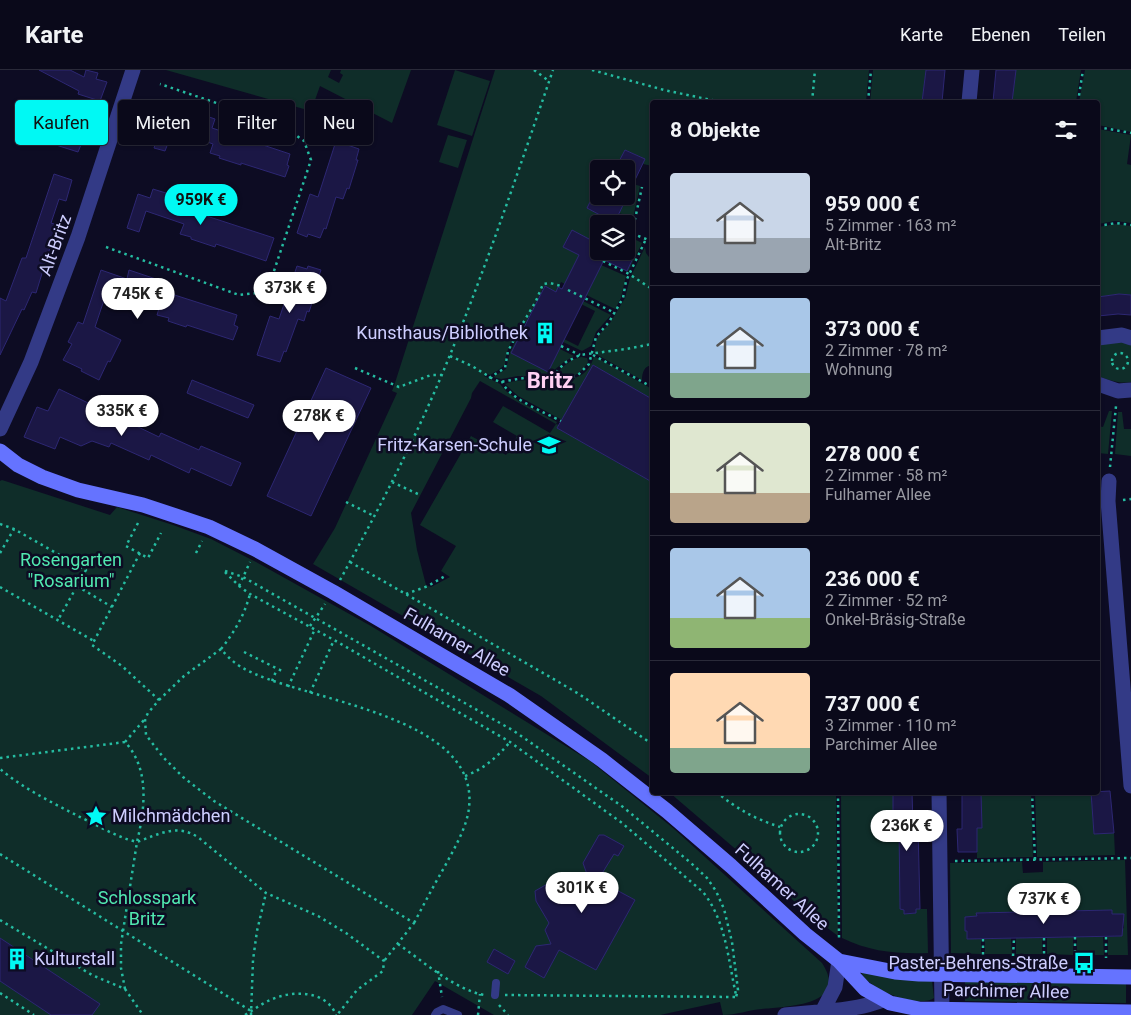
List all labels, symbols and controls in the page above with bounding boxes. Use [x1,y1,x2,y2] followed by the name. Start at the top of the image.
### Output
[25,21,84,49] text: Karte
[900,24,943,45] text: Karte
[971,24,1030,45] text: Ebenen
[1058,24,1106,45] text: Teilen
[15,100,108,145] chip: Kaufen
[118,100,209,145] chip: Mieten
[219,100,295,145] chip: Filter
[305,100,373,145] chip: Neu
[1052,116,1080,144] icon: filters
[670,118,760,142] text: 8 Objekte
[590,160,635,260] map controls
[590,160,635,205] button: locate
[160,184,242,226] pin: 959K €
[176,190,226,209] text: 959K €
[825,192,920,216] text: 959 000 €
[710,193,770,253] icon: home
[34,211,75,278] street label: Alt-Britz
[590,215,635,260] button: layers
[825,216,956,235] text: 5 Zimmer · 163 m²
[825,235,881,254] text: Alt-Britz
[249,272,331,314] pin: 373K €
[97,278,179,320] pin: 745K €
[265,278,315,297] text: 373K €
[113,284,163,303] text: 745K €
[825,317,920,341] text: 373 000 €
[710,318,770,378] icon: home
[532,320,558,346] building icon: Kunsthaus/Bibliothek
[356,322,529,343] place label: Kunsthaus/Bibliothek
[825,341,947,360] text: 2 Zimmer · 78 m²
[825,360,892,379] text: Wohnung
[527,368,573,393] district label: Britz
[81,394,163,437] pin: 335K €
[278,400,360,442] pin: 278K €
[97,401,147,420] text: 335K €
[294,406,344,425] text: 278K €
[536,432,562,458] school or university icon: Fritz-Karsen-Schule
[377,434,532,455] place label: Fritz-Karsen-Schule
[825,442,920,466] text: 278 000 €
[710,443,770,503] icon: home
[825,466,947,485] text: 2 Zimmer · 58 m²
[825,485,931,504] text: Fulhamer Allee
[20,549,122,591] park label: Rosengarten "Rosarium"
[825,567,920,591] text: 236 000 €
[710,568,770,628] icon: home
[825,591,947,610] text: 2 Zimmer · 52 m²
[400,603,514,680] street label: Fulhamer Allee
[825,610,965,629] text: Onkel-Bräsig-Straße
[825,692,920,716] text: 737 000 €
[710,693,770,753] icon: home
[825,716,956,735] text: 3 Zimmer · 110 m²
[825,735,937,754] text: Parchimer Allee
[83,803,109,829] place icon: Milchmädchen
[112,805,230,826] place label: Milchmädchen
[866,810,948,852] pin: 236K €
[882,816,932,835] text: 236K €
[731,839,834,934] street label: Fulhamer Allee
[541,872,623,914] pin: 301K €
[557,878,607,897] text: 301K €
[1003,882,1085,925] pin: 737K €
[98,887,197,929] park label: Schlosspark Britz
[1019,889,1069,908] text: 737K €
[4,946,30,972] building icon: Kulturstall
[34,948,115,969] place label: Kulturstall
[1071,950,1097,976] bus stop icon: Paster-Behrens-Straße
[888,952,1068,973] place label: Paster-Behrens-Straße
[943,979,1069,1002] street label: Parchimer Allee

